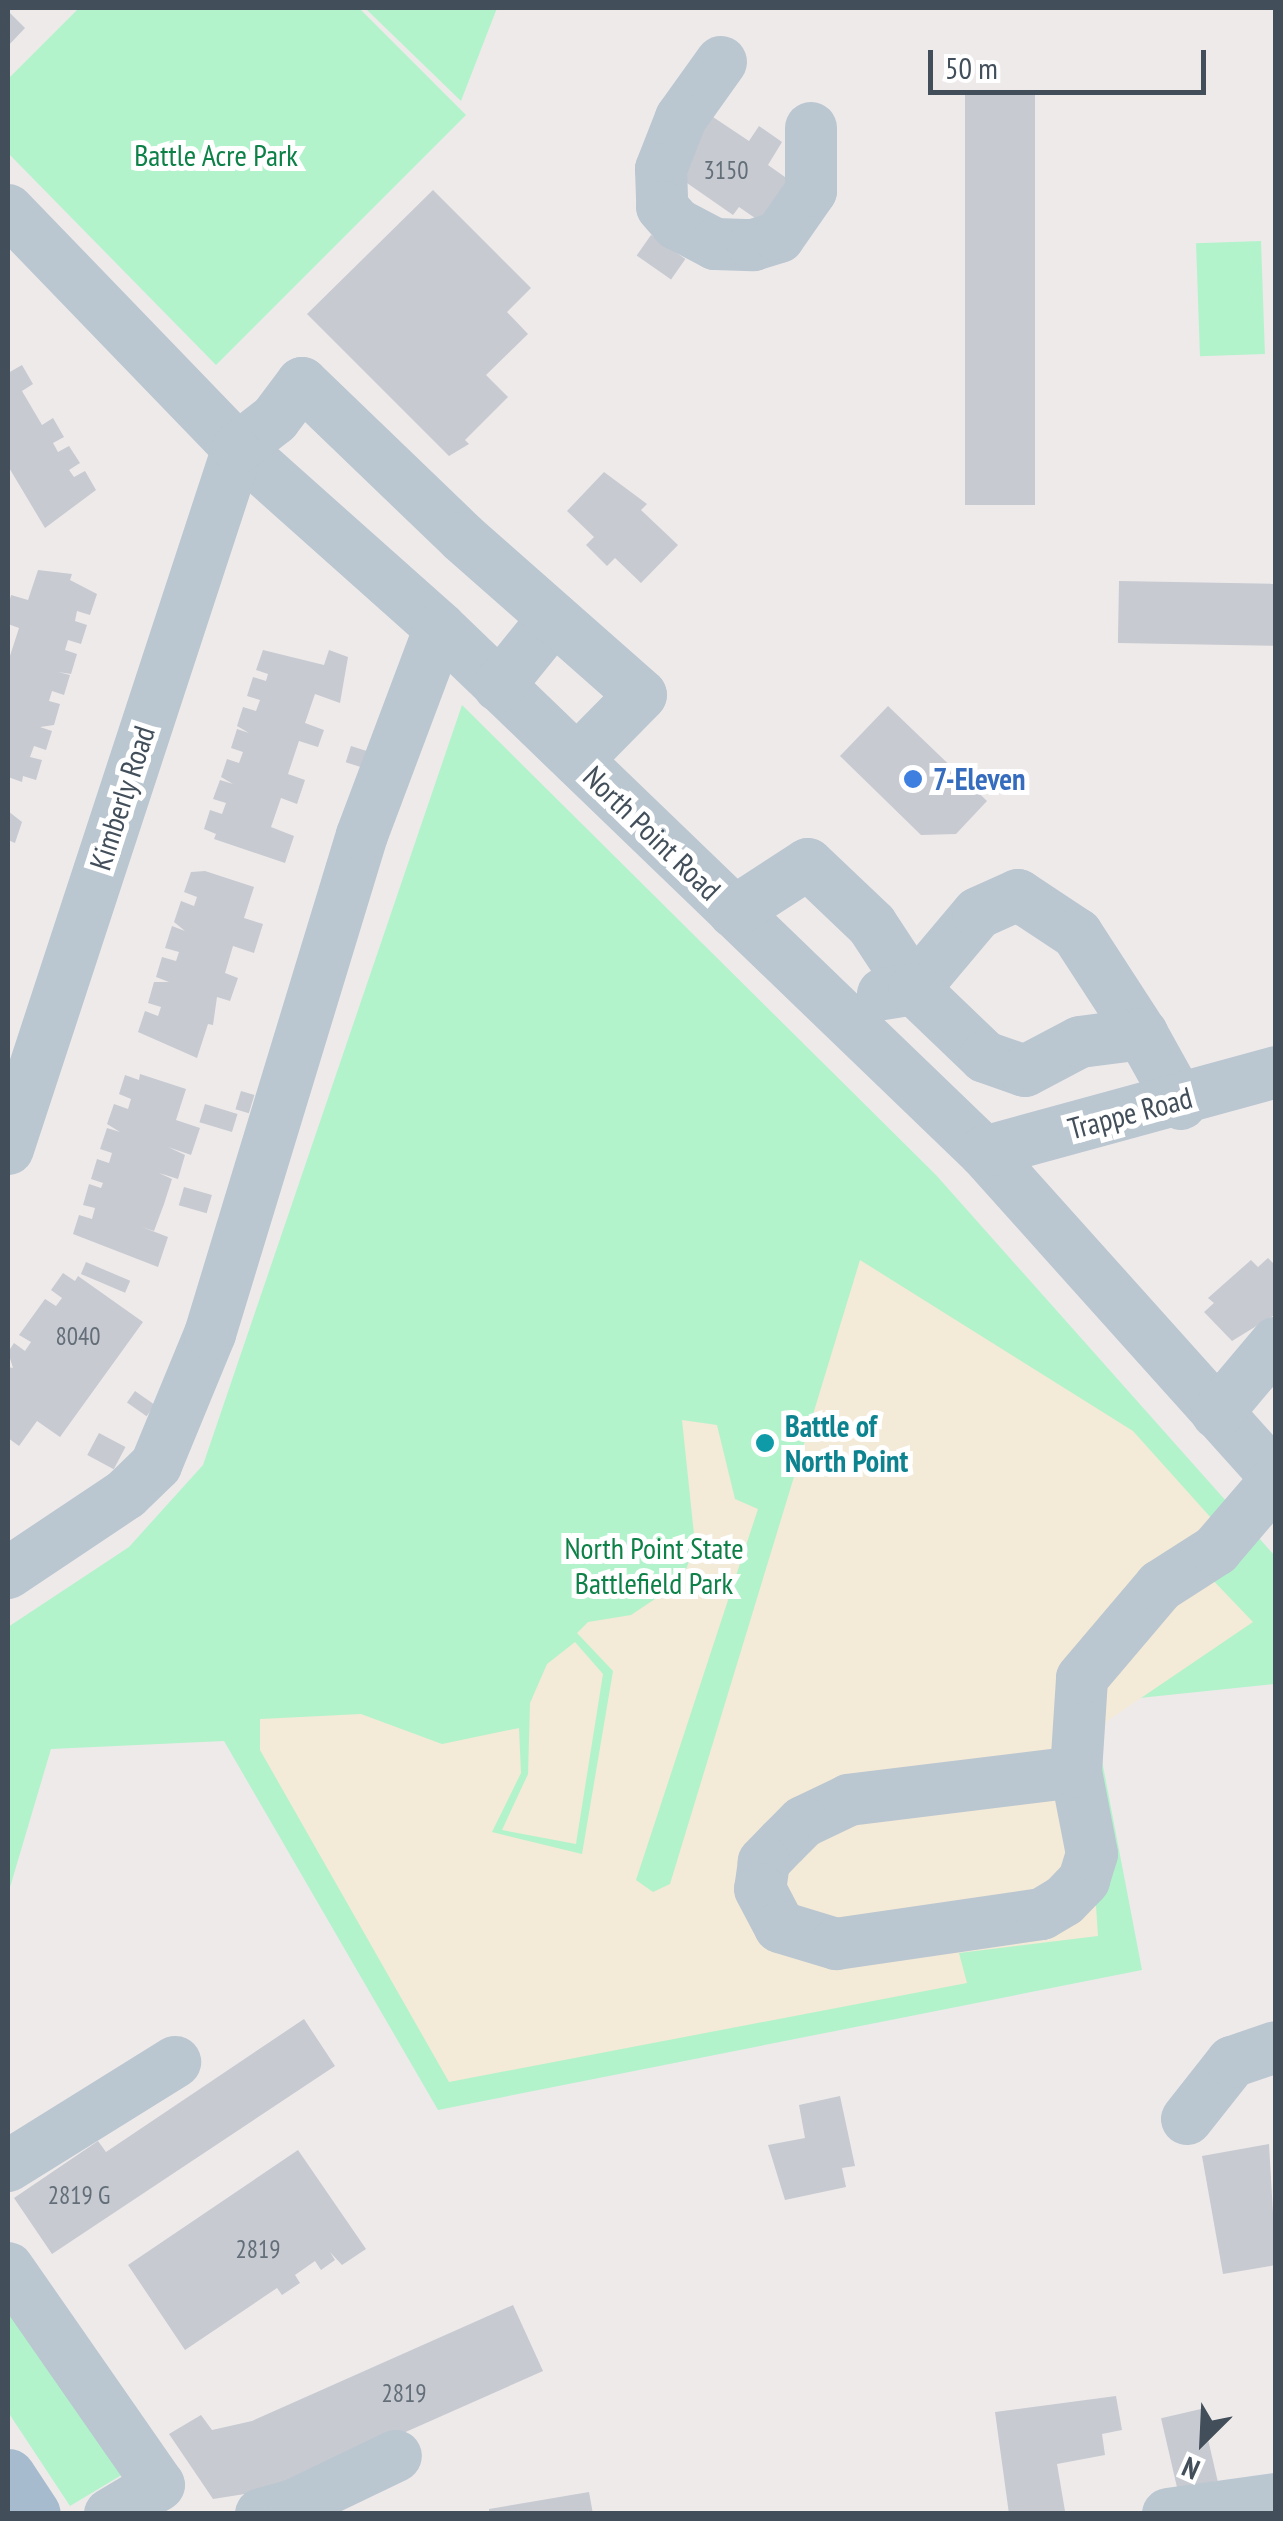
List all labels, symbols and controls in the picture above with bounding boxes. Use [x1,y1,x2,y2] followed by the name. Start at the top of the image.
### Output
[933,30,1210,92] scale bar
[945,48,998,87] text: 50 m
[134,137,298,173] park label: Battle Acre Park
[704,155,748,185] house number: 3150
[82,721,162,875] street label: Kimberly Road
[576,759,728,907] street label: North Point Road
[933,761,1026,797] place label: 7-Eleven
[902,768,924,790] marker: 7-Eleven
[1064,1079,1196,1147] street label: Trappe Road
[56,1321,100,1351] house number: 8040
[785,1408,908,1478] place label: Battle of North Point
[754,1432,776,1454] marker: Battle of North Point
[564,1530,744,1600] park label: North Point State Battlefield Park
[48,2180,110,2210] house number: 2819 G
[236,2234,280,2264] house number: 2819
[382,2378,426,2408] house number: 2819
[1153,2391,1253,2491] north arrow
[1176,2449,1205,2489] text: N

